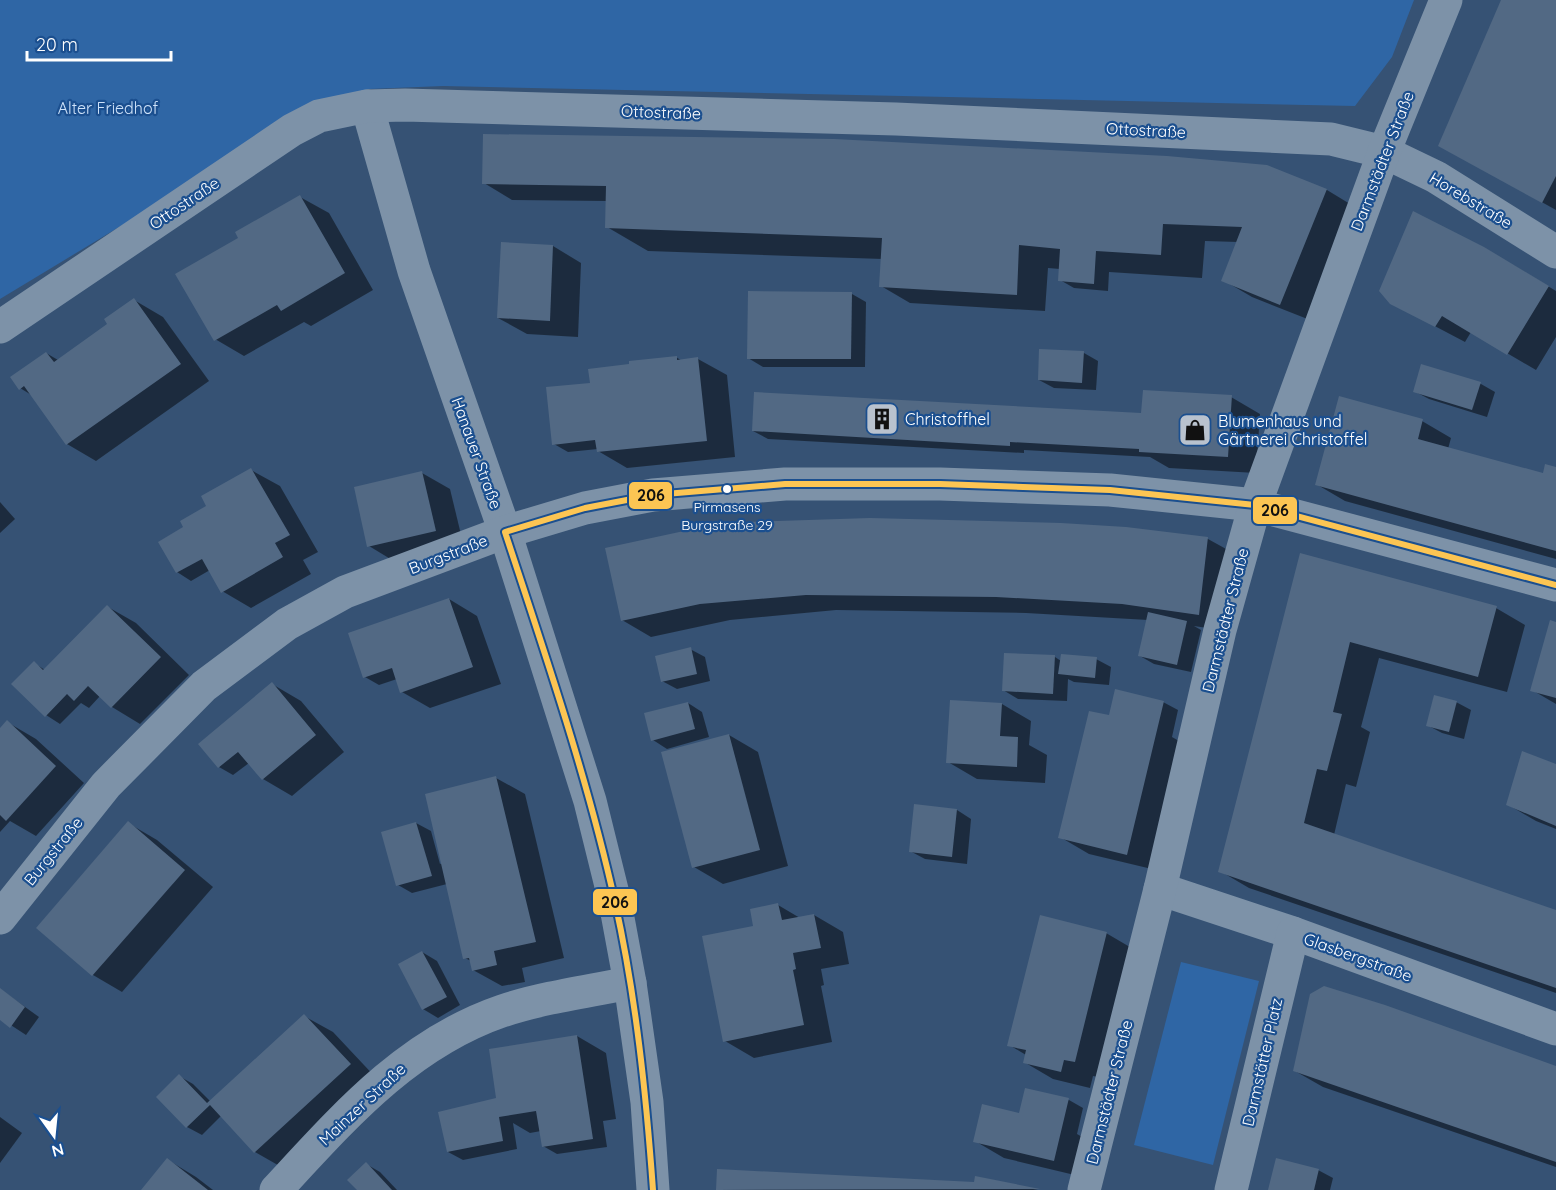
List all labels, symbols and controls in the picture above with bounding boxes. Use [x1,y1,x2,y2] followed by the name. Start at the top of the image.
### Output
[27,24,171,62] scale bar
[36,33,78,56] text: 20 m
[1346,88,1418,234] street label: Darmstädter Straße
[58,98,159,118] park label: Alter Friedhof
[621,101,701,123] street label: Ottostraße
[1106,118,1186,142] street label: Ottostraße
[1426,167,1516,233] street label: Horebstraße
[145,172,223,234] street label: Ottostraße
[448,394,506,512] street label: Hanauer Straße
[864,401,900,437] building icon: Christoffhel
[905,409,990,429] place label: Christoffhel
[1218,411,1367,449] place label: Blumenhaus und Gärtnerei Christoffel
[1177,412,1213,448] shop icon: Blumenhaus und Gärtnerei Christoffel
[628,481,673,510] line badge: 206
[721,483,733,495] marker: Pirmasens Burgstraße 29
[637,485,665,505] text: 206
[1252,496,1298,525] line badge: 206
[681,498,773,534] place label: Pirmasens Burgstraße 29
[1261,500,1289,520] text: 206
[406,530,490,578] street label: Burgstraße
[1197,546,1253,694] street label: Darmstädter Straße
[19,813,87,889] street label: Burgstraße
[592,888,638,916] line badge: 206
[601,892,629,912] text: 206
[1301,928,1415,986] street label: Glasbergstraße
[1238,996,1286,1128] street label: Darmstätter Platz
[1081,1018,1137,1166] street label: Darmstädter Straße
[314,1059,410,1149] street label: Mainzer Straße
[24,1106,84,1166] north arrow
[50,1139,66,1162] text: N

